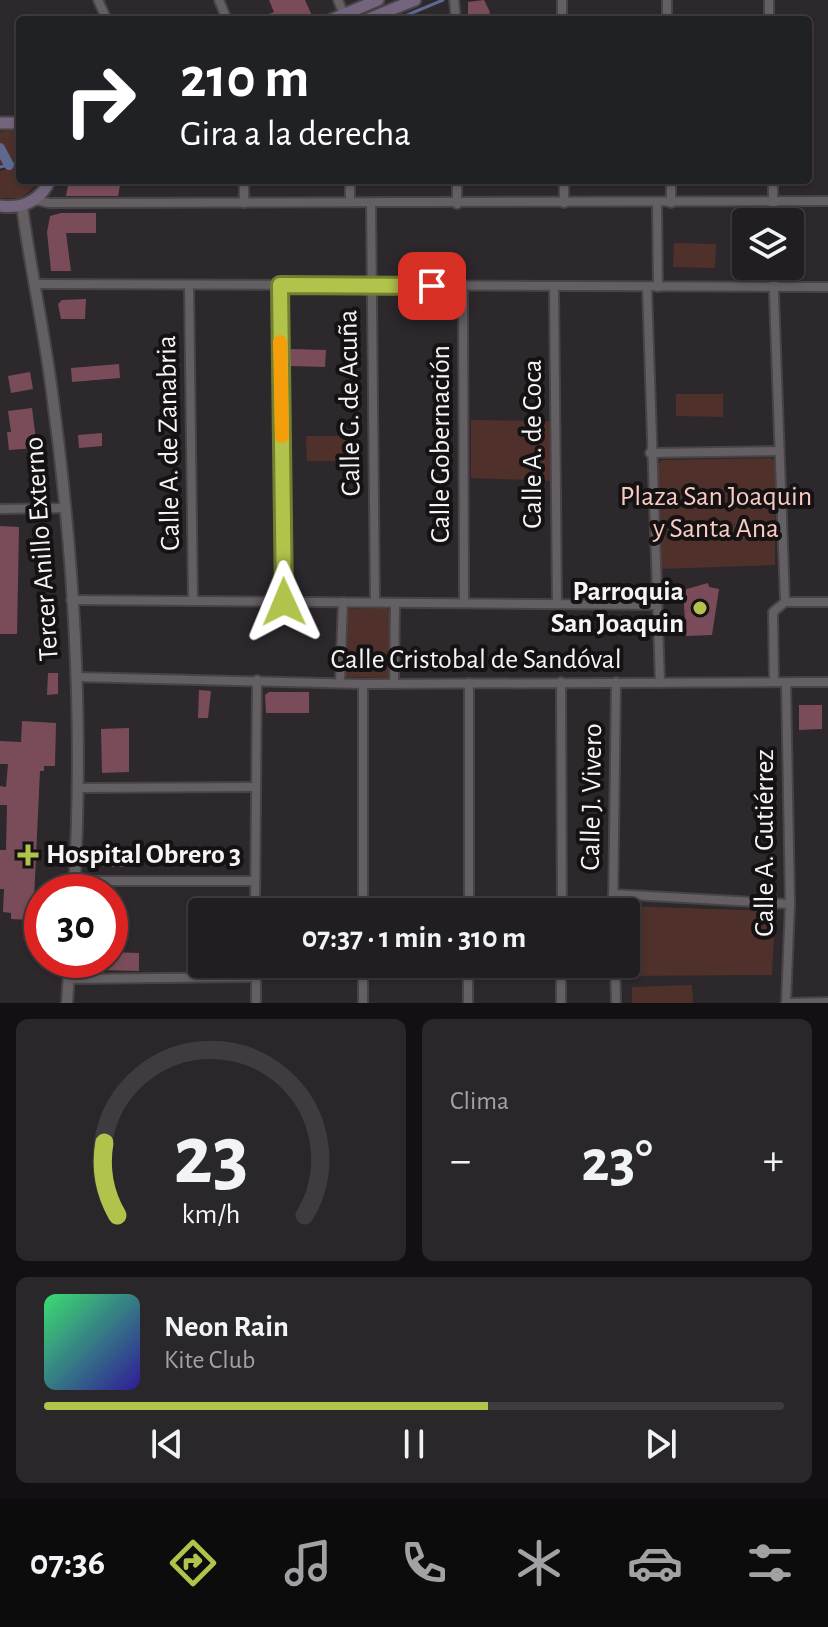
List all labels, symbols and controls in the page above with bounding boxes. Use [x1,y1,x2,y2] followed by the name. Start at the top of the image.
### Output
[48,48,152,152] icon: right
[180,51,309,107] text: 210 m
[180,116,411,152] text: Gira a la derecha
[732,208,804,280] map controls
[732,208,804,280] button: layers
[398,252,466,320] pin
[410,264,454,308] icon: arrive
[334,309,366,497] street label: Calle G. de Acuña
[153,335,185,551] street label: Calle A. de Zanabria
[427,345,455,543] street label: Calle Gobernación
[519,359,547,529] street label: Calle A. de Coca
[20,436,64,662] street label: Tercer Anillo Externo
[620,483,812,543] park label: Plaza San Joaquin y Santa Ana
[242,560,326,644] position arrow
[551,578,684,638] place label: Parroquia San Joaquin
[691,599,709,617] marker: Parroquia San Joaquin
[330,646,622,674] street label: Calle Cristobal de Sandóval
[577,723,607,871] street label: Calle J. Vivero
[751,749,779,937] street label: Calle A. Gutiérrez
[46,841,241,869] place label: Hospital Obrero 3
[17,844,39,866] marker: Hospital Obrero 3
[24,874,128,978] speed limit sign: 30
[302,923,526,953] text: 07:37 · 1 min · 310 m
[450,1088,509,1114] text: Clima
[173,1115,249,1199] text: 23
[581,1132,653,1192] text: 23°
[450,1139,471,1183] text: −
[763,1139,784,1183] text: +
[182,1200,240,1229] text: km/h
[164,1312,289,1342] text: Neon Rain
[164,1347,255,1373] text: Kite Club
[145,1422,189,1466] icon: previous
[392,1422,436,1466] icon: pause
[639,1422,683,1466] icon: next
[165,1535,221,1591] icon: directions
[280,1535,336,1591] icon: music
[396,1535,452,1591] icon: phone
[511,1535,567,1591] icon: climate
[627,1535,683,1591] icon: car
[742,1535,798,1591] icon: filters
[30,1545,105,1581] text: 07:36

